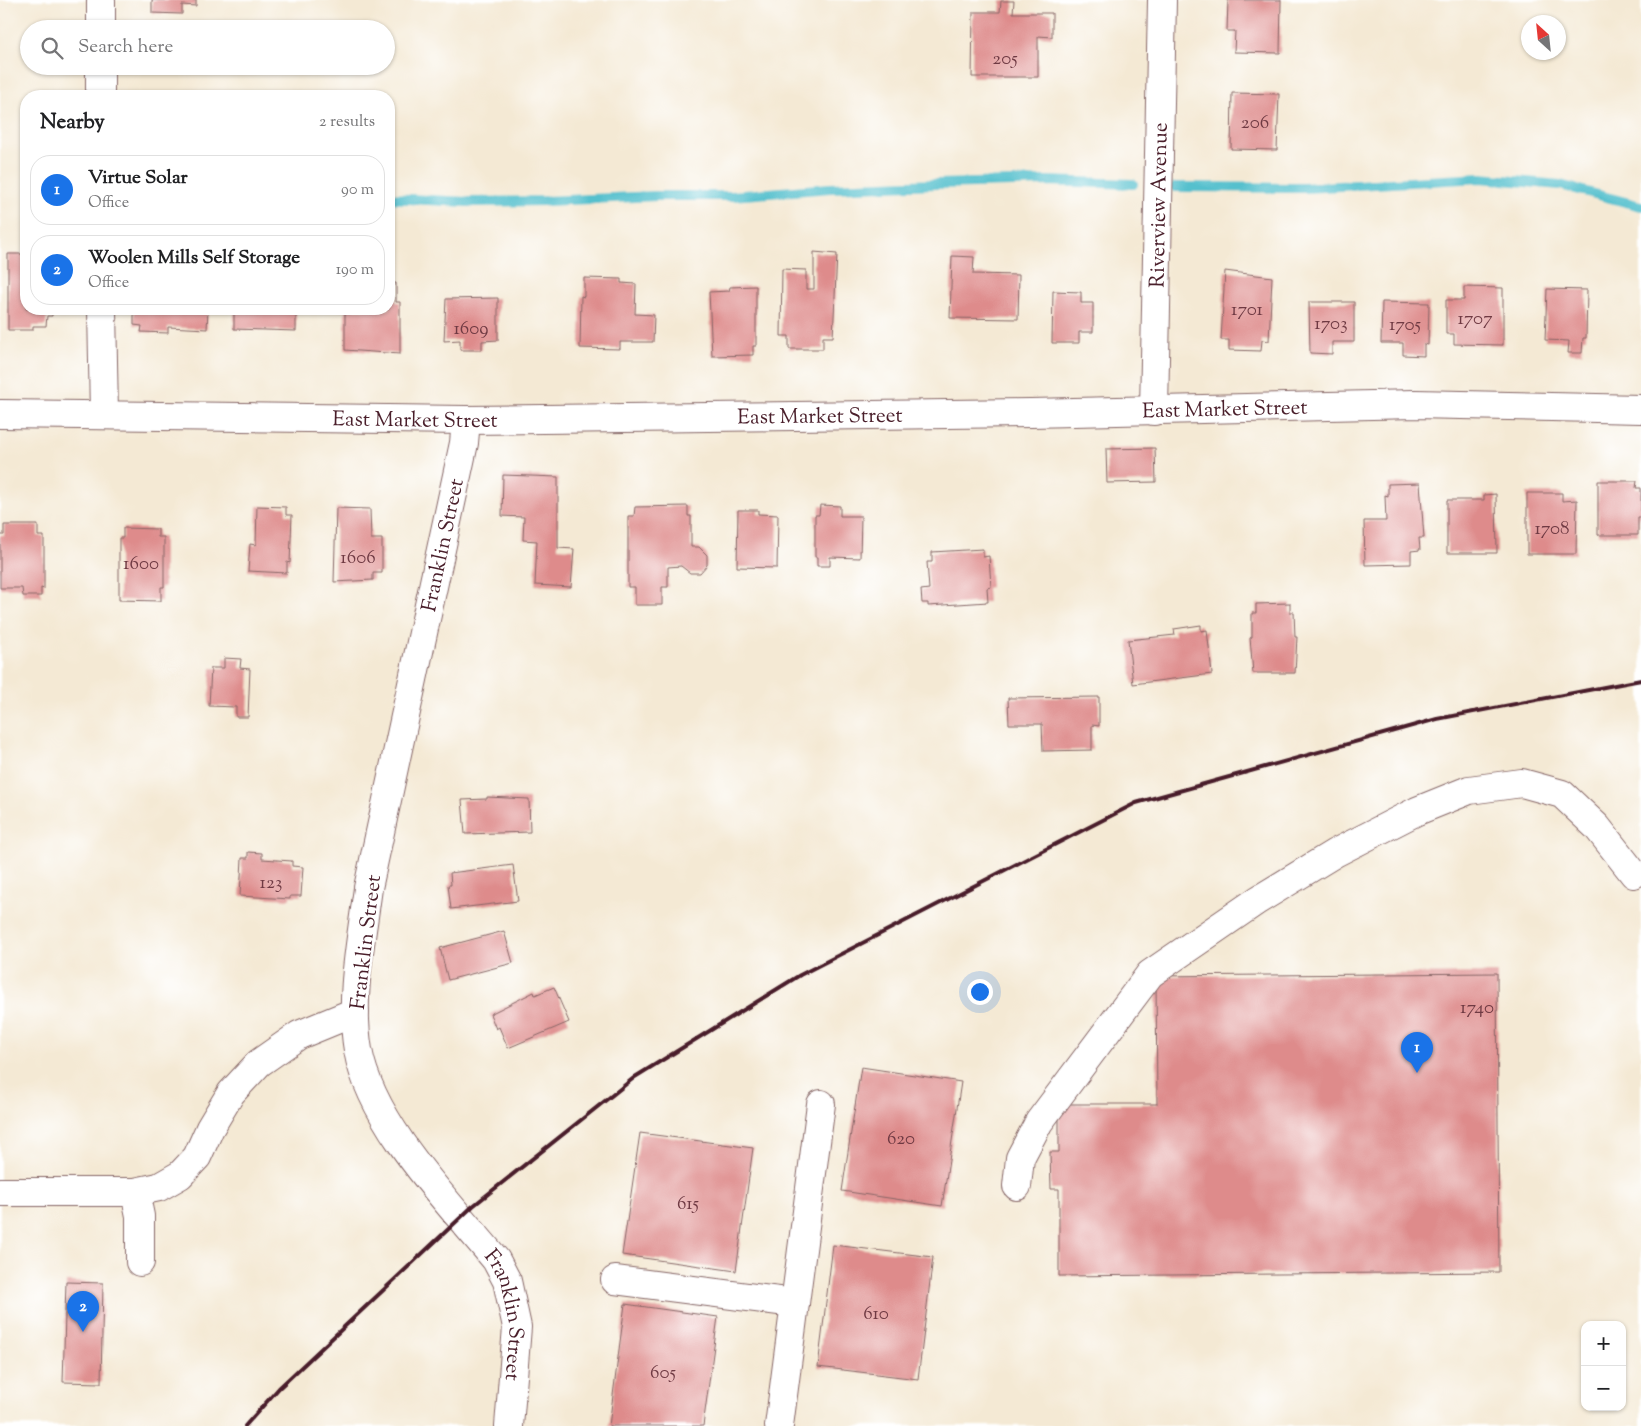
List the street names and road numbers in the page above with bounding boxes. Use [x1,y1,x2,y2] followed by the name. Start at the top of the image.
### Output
[1143,122,1177,288] street label: Riverview Avenue
[1142,394,1308,427] street label: East Market Street
[737,402,903,434] street label: East Market Street
[332,405,498,437] street label: East Market Street
[415,476,473,615] street label: Franklin Street
[344,873,390,1011] street label: Franklin Street
[476,1243,530,1382] street label: Franklin Street

